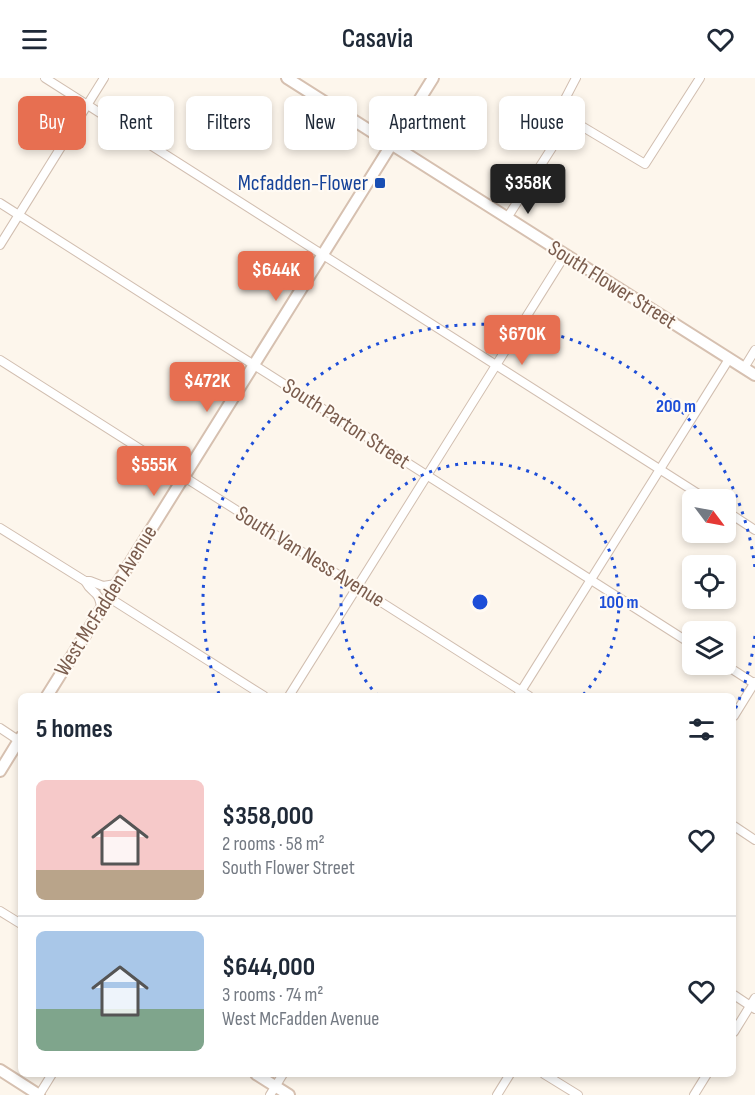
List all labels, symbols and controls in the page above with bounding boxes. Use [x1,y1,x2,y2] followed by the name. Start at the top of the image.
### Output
[18,23,51,56] icon: menu
[342,23,413,55] text: Casavia
[704,23,737,56] icon: heart
[18,96,86,150] chip: Buy
[98,96,174,150] chip: Rent
[186,96,272,150] chip: Filters
[284,96,357,150] chip: New
[369,96,487,150] chip: Apartment
[499,96,585,150] chip: House
[486,164,570,215] pin: $358K
[238,170,368,197] place label: Mcfadden-Flower
[504,171,552,195] text: $358K
[373,176,387,190] marker: Mcfadden-Flower
[543,235,681,335] street label: South Flower Street
[234,251,318,302] pin: $644K
[252,258,300,282] text: $644K
[480,315,564,366] pin: $670K
[498,322,546,346] text: $670K
[165,362,249,413] pin: $472K
[184,369,230,393] text: $472K
[277,373,415,475] street label: South Parton Street
[656,396,696,417] text: 200 m
[112,446,196,497] pin: $555K
[131,453,177,477] text: $555K
[682,489,736,543] north arrow
[682,489,736,675] map controls
[230,500,390,614] street label: South Van Ness Avenue
[49,520,163,682] street label: West McFadden Avenue
[682,555,736,609] button: locate
[470,592,490,612] centre of rings
[600,592,639,613] text: 100 m
[682,621,736,675] button: layers
[685,713,718,746] icon: filters
[36,714,113,745] text: 5 homes
[222,801,314,832] text: $358,000
[84,804,156,876] icon: home
[685,824,718,857] icon: heart
[222,832,325,856] text: 2 rooms · 58 m²
[222,856,355,880] text: South Flower Street
[222,952,315,983] text: $644,000
[84,955,156,1027] icon: home
[685,975,718,1008] icon: heart
[222,983,324,1007] text: 3 rooms · 74 m²
[222,1007,379,1031] text: West McFadden Avenue

